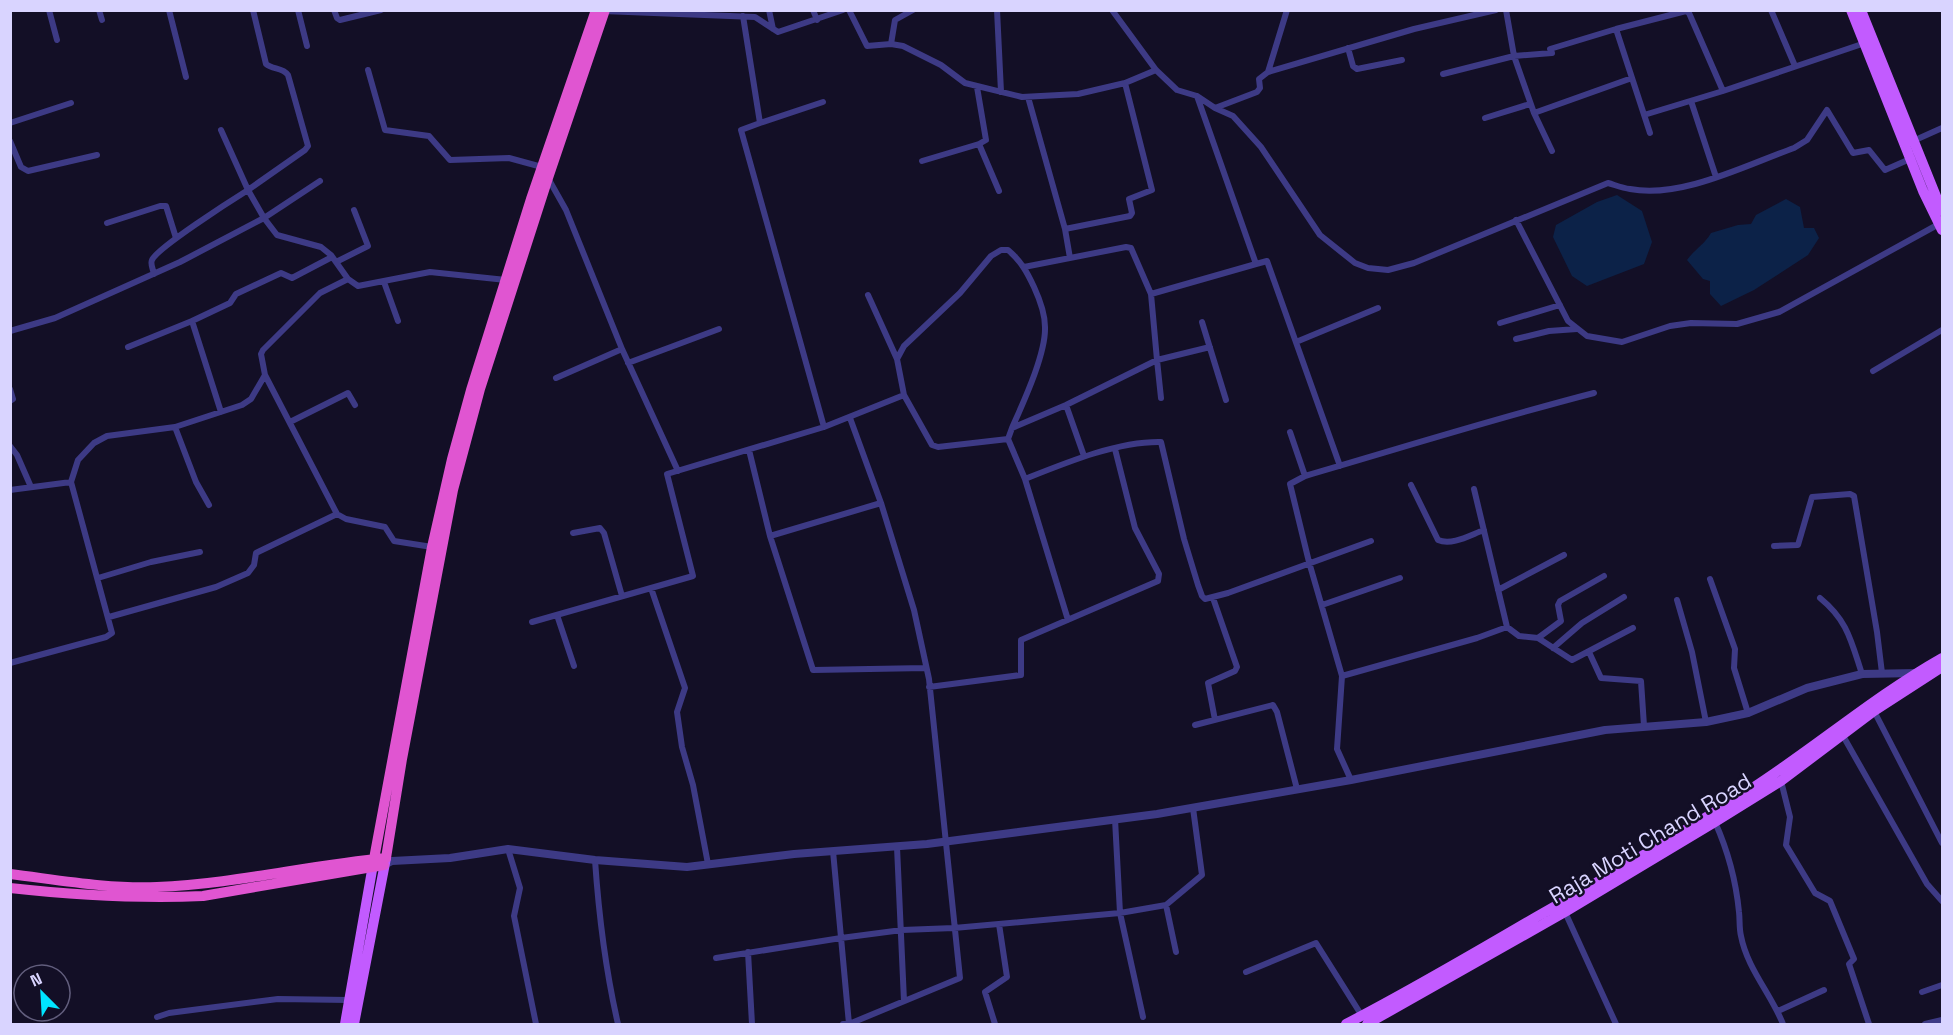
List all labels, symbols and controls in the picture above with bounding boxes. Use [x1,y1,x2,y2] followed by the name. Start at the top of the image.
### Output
[1544,766,1756,910] street label: Raja Moti Chand Road
[12,963,72,1023] north arrow
[27,968,45,992] text: N

